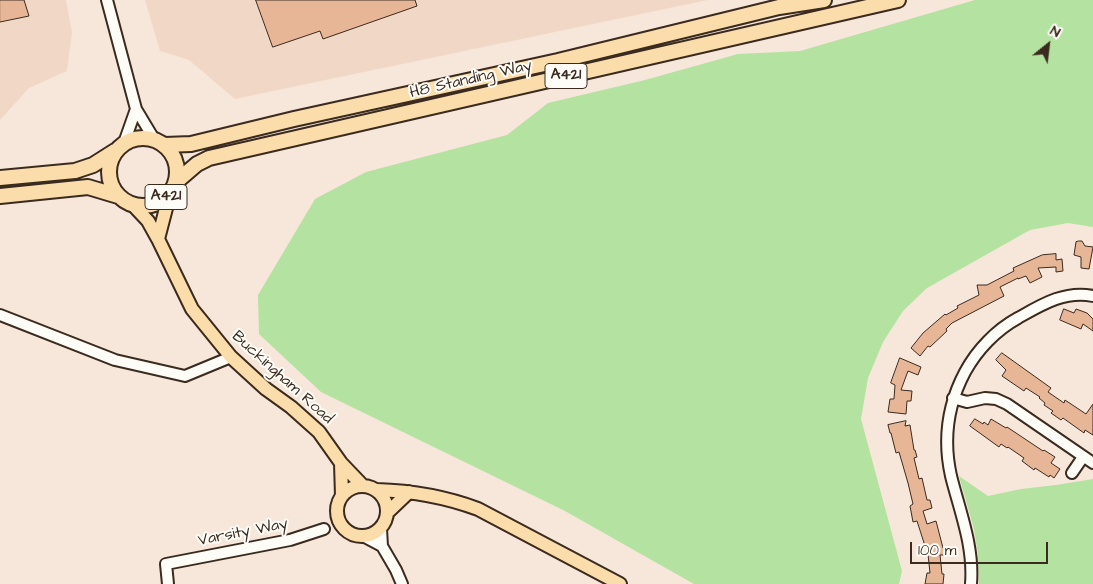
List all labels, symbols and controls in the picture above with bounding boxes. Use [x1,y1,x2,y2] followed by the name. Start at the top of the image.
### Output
[1023,20,1073,70] north arrow
[1047,21,1064,43] text: N
[408,57,534,103] street label: H8 Standing Way
[545,64,587,88] road number: A421
[145,184,187,210] road number: A421
[227,327,337,429] street label: Buckingham Road
[196,515,290,551] street label: Varsity Way
[913,532,1050,564] scale bar
[918,540,957,561] text: 100 m

